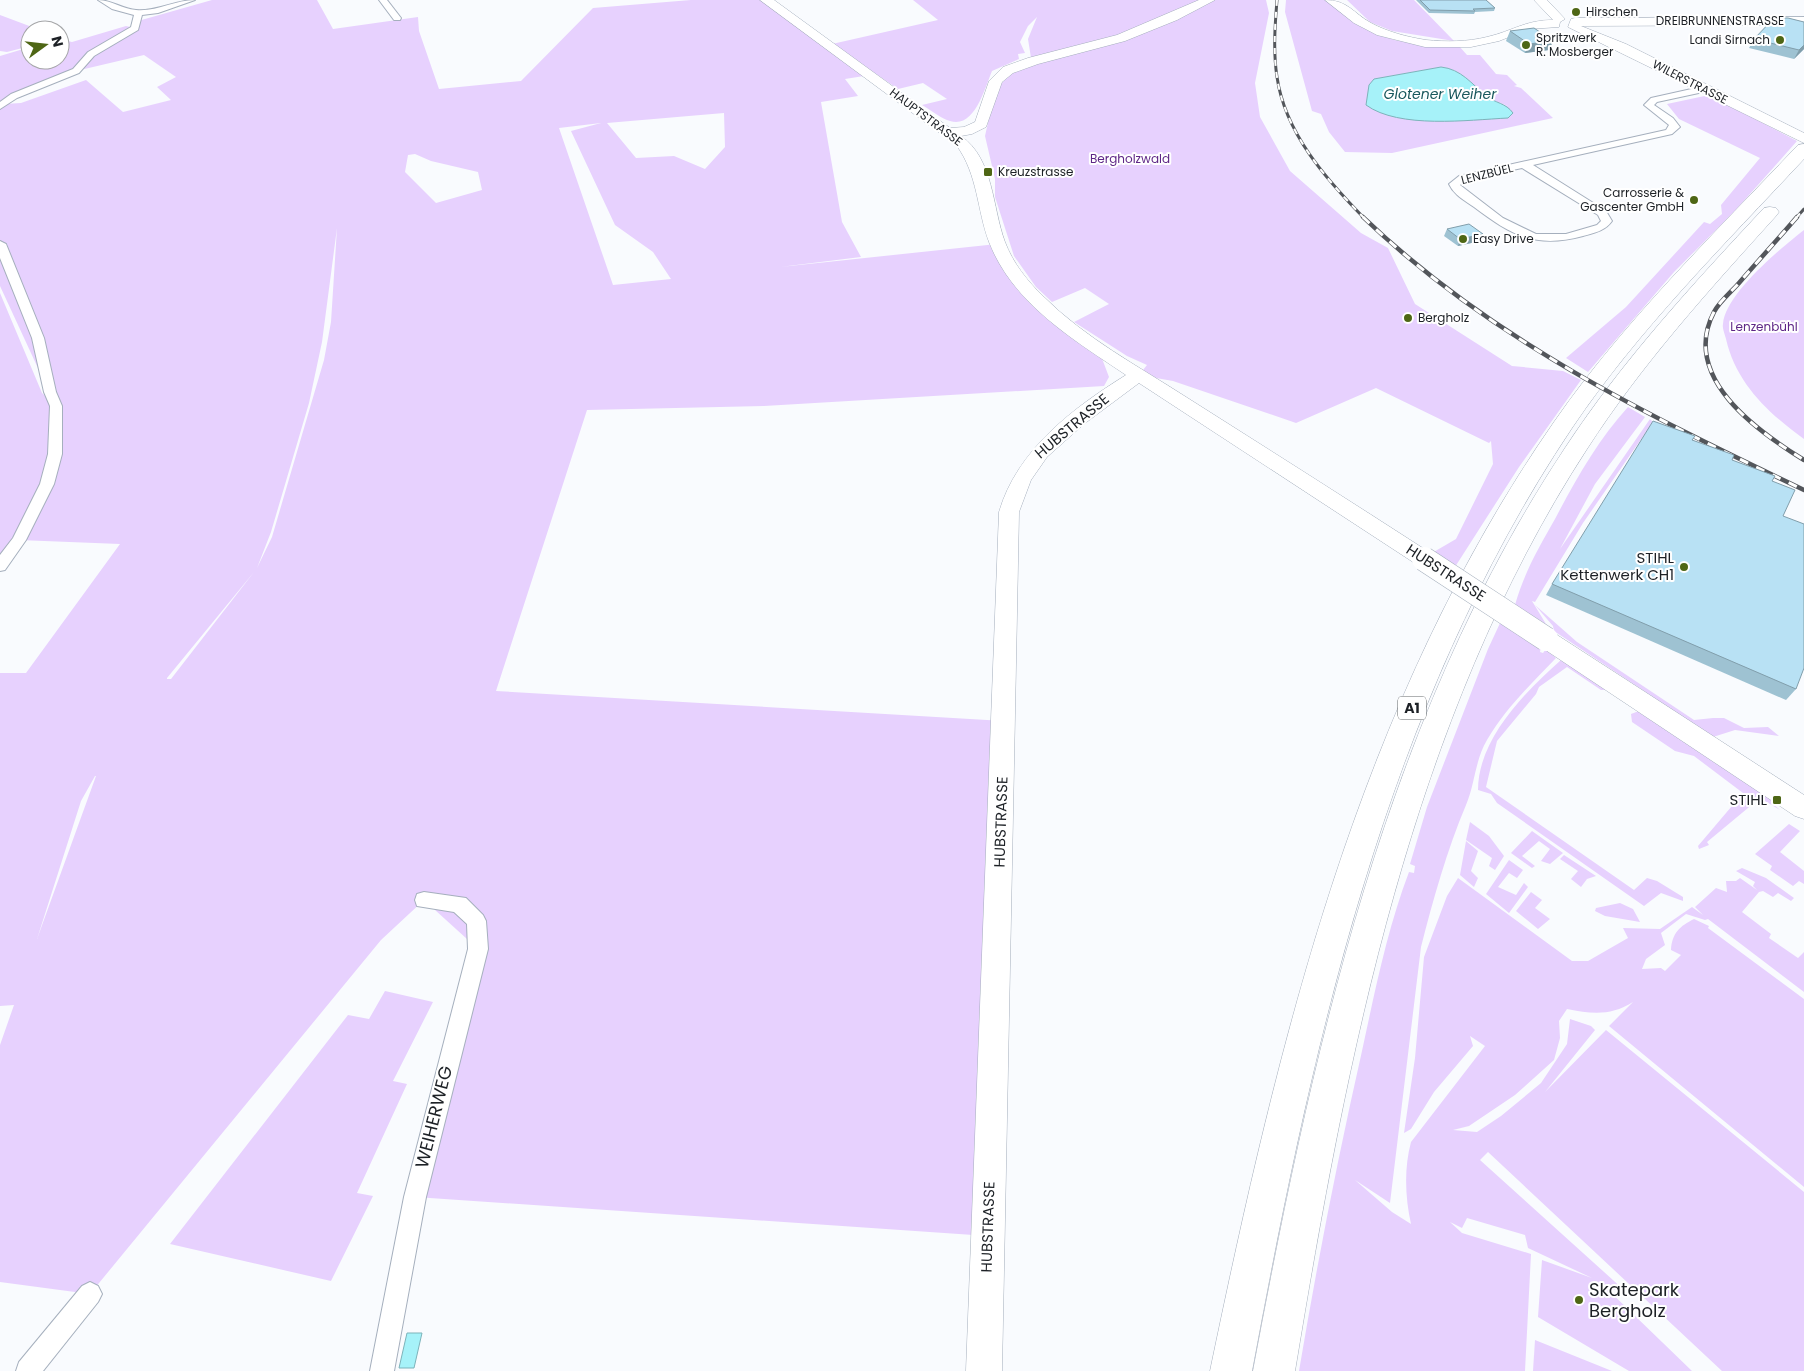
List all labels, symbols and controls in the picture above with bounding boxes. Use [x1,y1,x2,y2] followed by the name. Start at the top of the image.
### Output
[1586,3,1638,20] place label: Hirschen
[1570,6,1582,18] marker: Hirschen
[1656,12,1784,29] street label: DREIBRUNNENSTRASSE
[20,20,70,70] north arrow
[1536,29,1614,60] place label: Spritzwerk R. Mosberger
[1690,31,1770,48] place label: Landi Sirnach
[47,34,69,49] text: N
[1774,34,1786,46] marker: Landi Sirnach
[1520,39,1532,51] marker: Spritzwerk R. Mosberger
[1650,55,1731,108] street label: WILERSTRASSE
[886,84,966,150] street label: HAUPTSTRASSE
[1384,84,1497,104] water label: Glotener Weiher
[1090,150,1170,167] park label: Bergholzwald
[1459,159,1515,188] street label: LENZBÜEL
[998,163,1073,180] place label: Kreuzstrasse
[982,166,994,178] marker: Kreuzstrasse
[1580,184,1684,215] place label: Carrosserie & Gascenter GmbH
[1688,194,1700,206] marker: Carrosserie & Gascenter GmbH
[1473,230,1534,247] place label: Easy Drive
[1457,233,1469,245] marker: Easy Drive
[1418,309,1469,326] place label: Bergholz
[1402,312,1414,324] marker: Bergholz
[1730,318,1798,335] park label: Lenzenbühl
[1030,388,1113,463] street label: HUBSTRASSE
[1402,539,1490,606] street label: HUBSTRASSE
[1560,547,1675,585] place label: STIHL Kettenwerk CH1
[1678,561,1690,573] marker: STIHL Kettenwerk CH1
[1398,696,1426,720] road number: A1
[988,776,1013,868] street label: HUBSTRASSE
[1730,789,1768,810] place label: STIHL
[1771,794,1783,806] marker: STIHL
[409,1063,458,1171] street label: WEIHERWEG
[975,1181,1000,1273] street label: HUBSTRASSE
[1589,1277,1680,1323] place label: Skatepark Bergholz
[1573,1294,1585,1306] marker: Skatepark Bergholz

